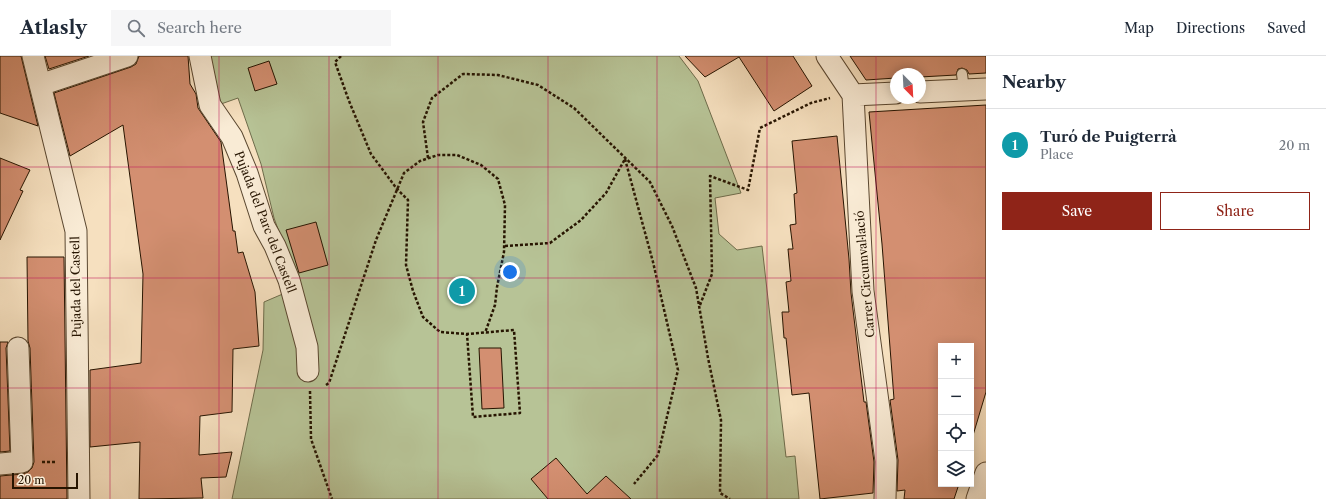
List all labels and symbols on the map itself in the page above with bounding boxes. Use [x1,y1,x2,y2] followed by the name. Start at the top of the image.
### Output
[890,68,926,104] north arrow
[231,149,300,295] street label: Pujada del Parc del Castell
[851,210,878,338] street label: Carrer Circumval·lació
[67,236,84,338] street label: Pujada del Castell
[500,262,520,282] your location
[449,276,475,306] pin: 1
[12,471,78,490] scale bar

